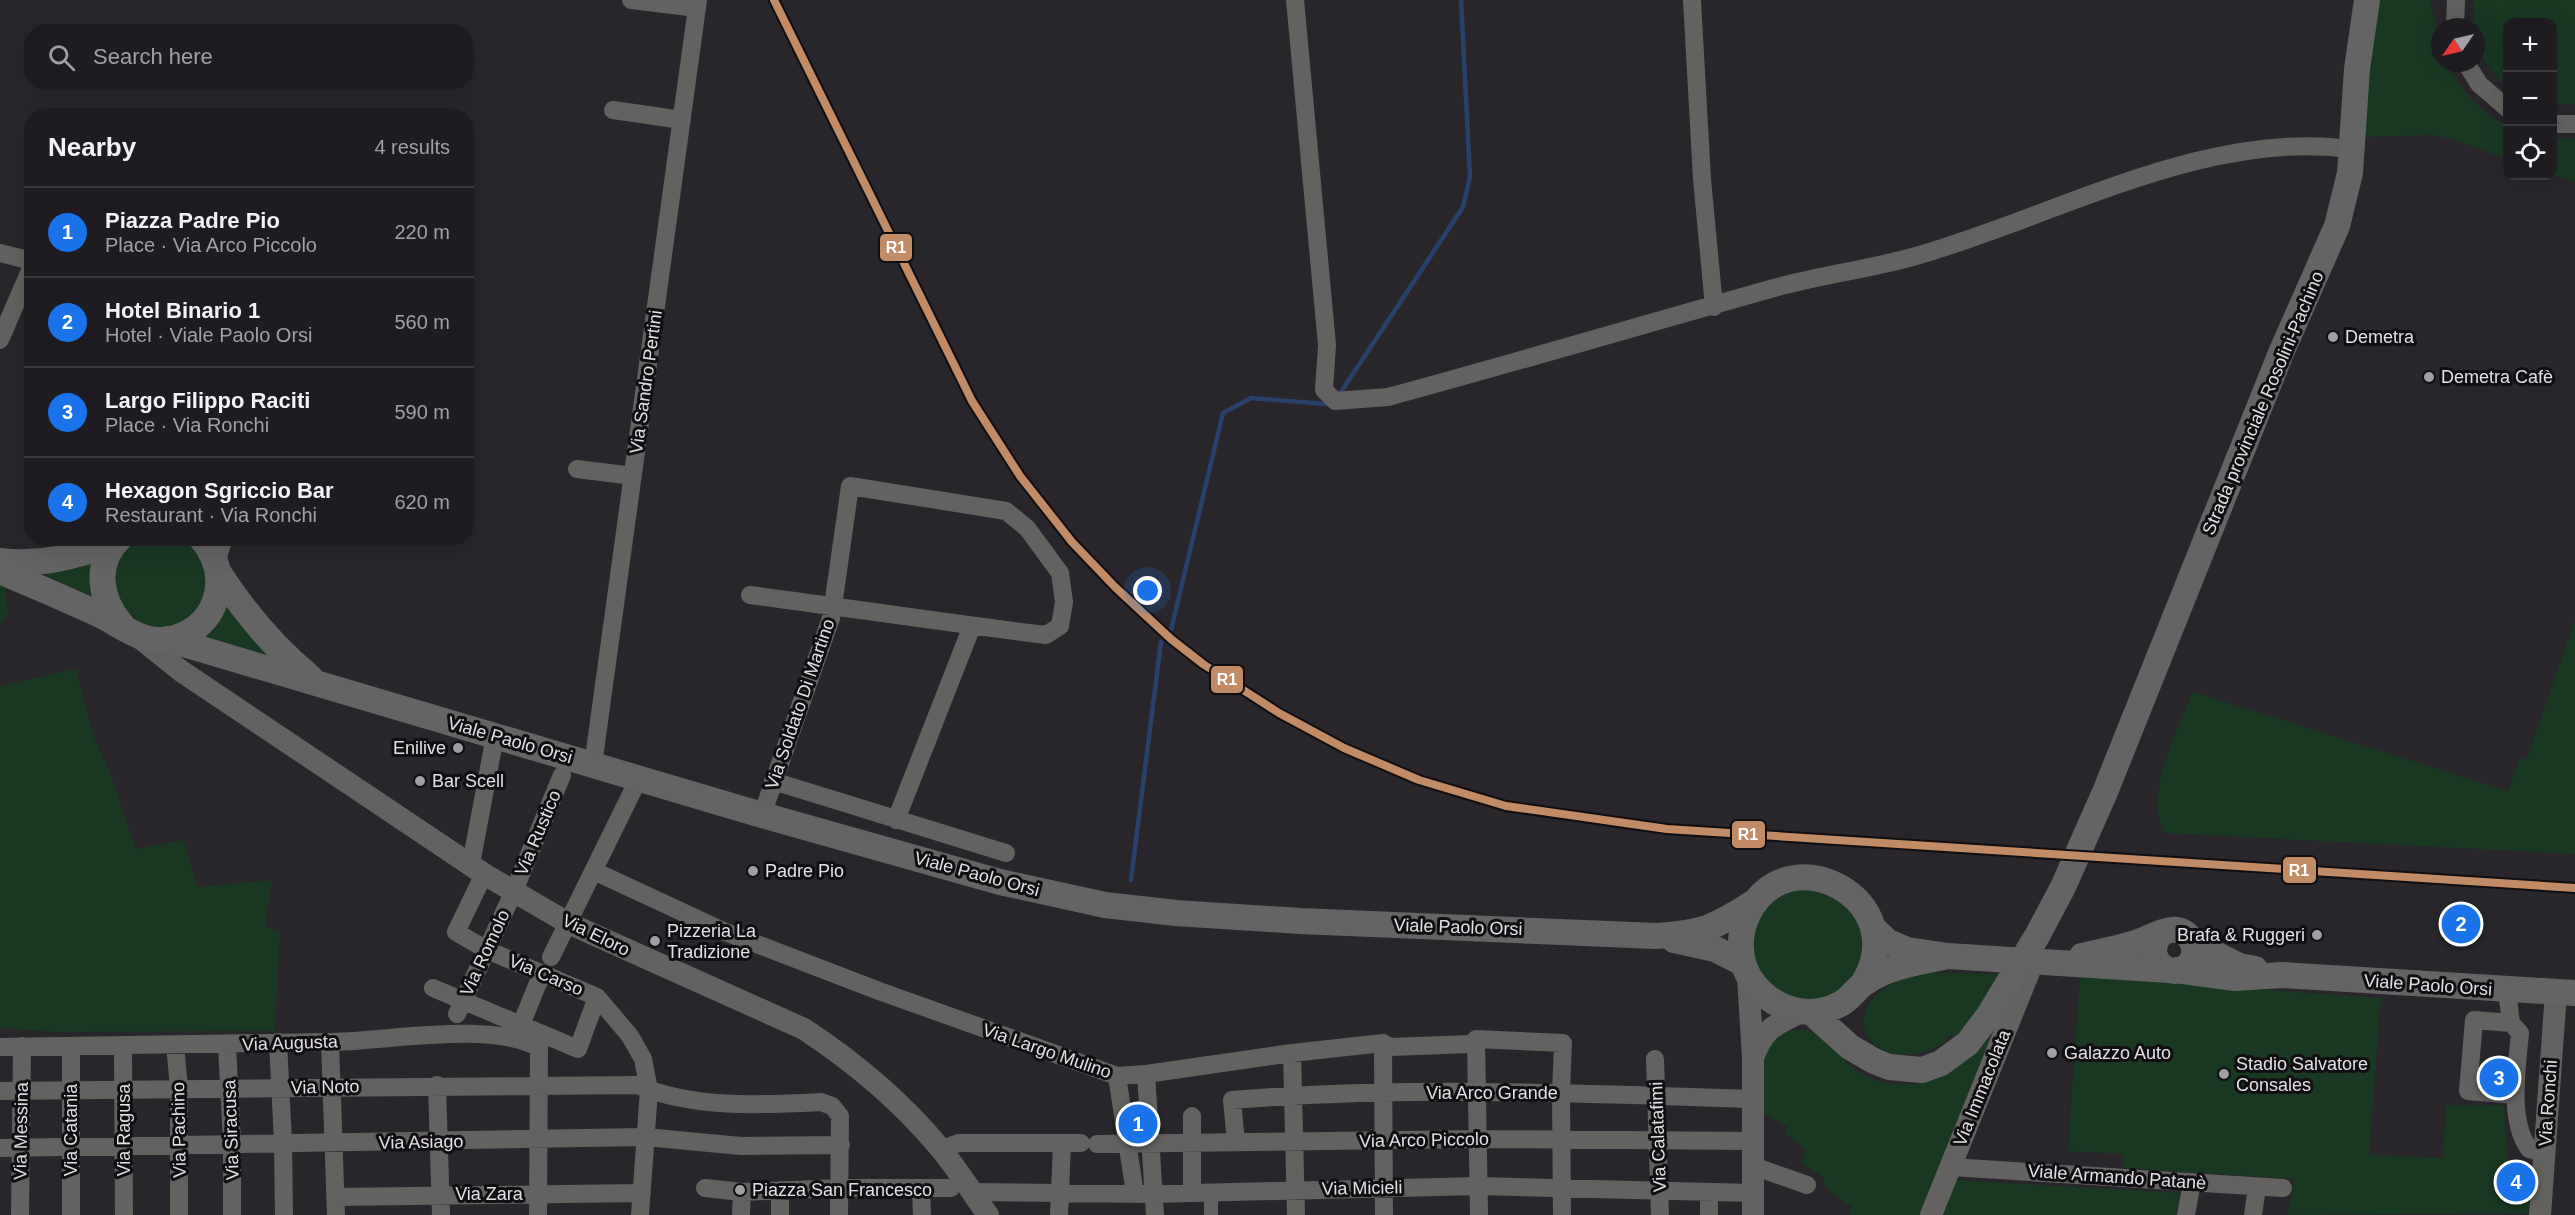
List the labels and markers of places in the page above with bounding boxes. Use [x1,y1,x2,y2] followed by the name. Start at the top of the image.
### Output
[2345,327,2415,347] place label: Demetra
[2326,330,2340,344] marker: Demetra
[2441,367,2553,387] place label: Demetra Cafè
[2422,370,2436,384] marker: Demetra Cafè
[393,738,446,758] place label: Enilive
[451,741,465,755] marker: Enilive
[432,771,504,791] place label: Bar Scell
[413,774,427,788] marker: Bar Scell
[765,861,844,881] place label: Padre Pio
[746,864,760,878] marker: Padre Pio
[2442,902,2480,946] pin: 2
[667,921,757,962] place label: Pizzeria La Tradizione
[2177,925,2305,945] place label: Brafa & Ruggeri
[2310,928,2324,942] marker: Brafa & Ruggeri
[648,934,662,948] marker: Pizzeria La Tradizione
[2064,1043,2171,1063] place label: Galazzo Auto
[2045,1046,2059,1060] marker: Galazzo Auto
[2236,1054,2368,1095] place label: Stadio Salvatore Consales
[2480,1056,2518,1100] pin: 3
[2217,1067,2231,1081] marker: Stadio Salvatore Consales
[1118,1102,1158,1146] pin: 1
[2496,1160,2536,1204] pin: 4
[752,1180,932,1200] place label: Piazza San Francesco
[733,1183,747,1197] marker: Piazza San Francesco

